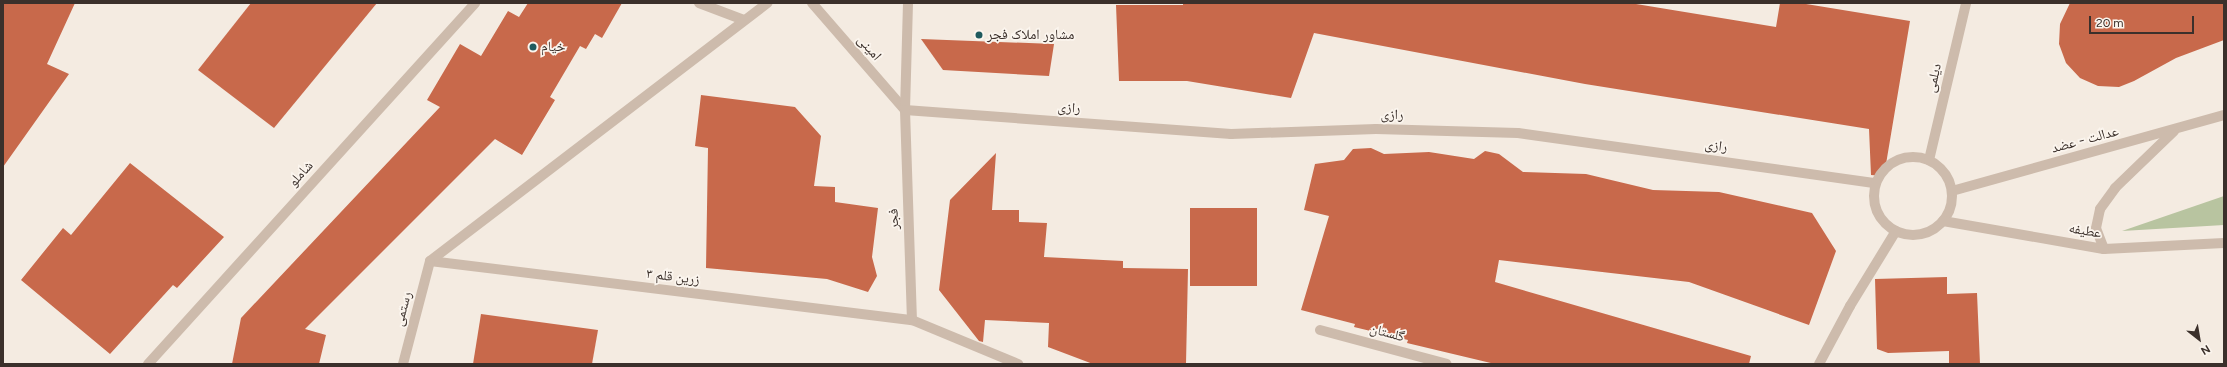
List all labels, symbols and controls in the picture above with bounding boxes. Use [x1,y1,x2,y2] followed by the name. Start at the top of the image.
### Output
[2091,8,2196,34] scale bar
[2096,16,2124,30] text: 20 m
[987,27,1074,43] place label: مشاور املاک فجر
[974,30,984,40] marker: مشاور املاک فجر
[853,32,885,64] street label: امینی
[541,39,565,55] place label: خیام
[528,42,538,52] marker: خیام
[1923,62,1945,94] street label: دیلمی
[1057,99,1081,117] street label: رازی
[1380,106,1404,124] street label: رازی
[2050,123,2120,157] street label: عدالت - عضد
[1704,136,1728,156] street label: رازی
[285,158,317,190] street label: شاملو
[885,208,903,230] street label: فجر
[2067,220,2103,242] street label: عطیفه
[645,265,701,289] street label: زرین قلم ۳
[390,290,416,328] street label: رستمی
[2179,319,2219,359] north arrow
[1368,320,1406,346] street label: گلستان
[2198,342,2212,357] text: N

